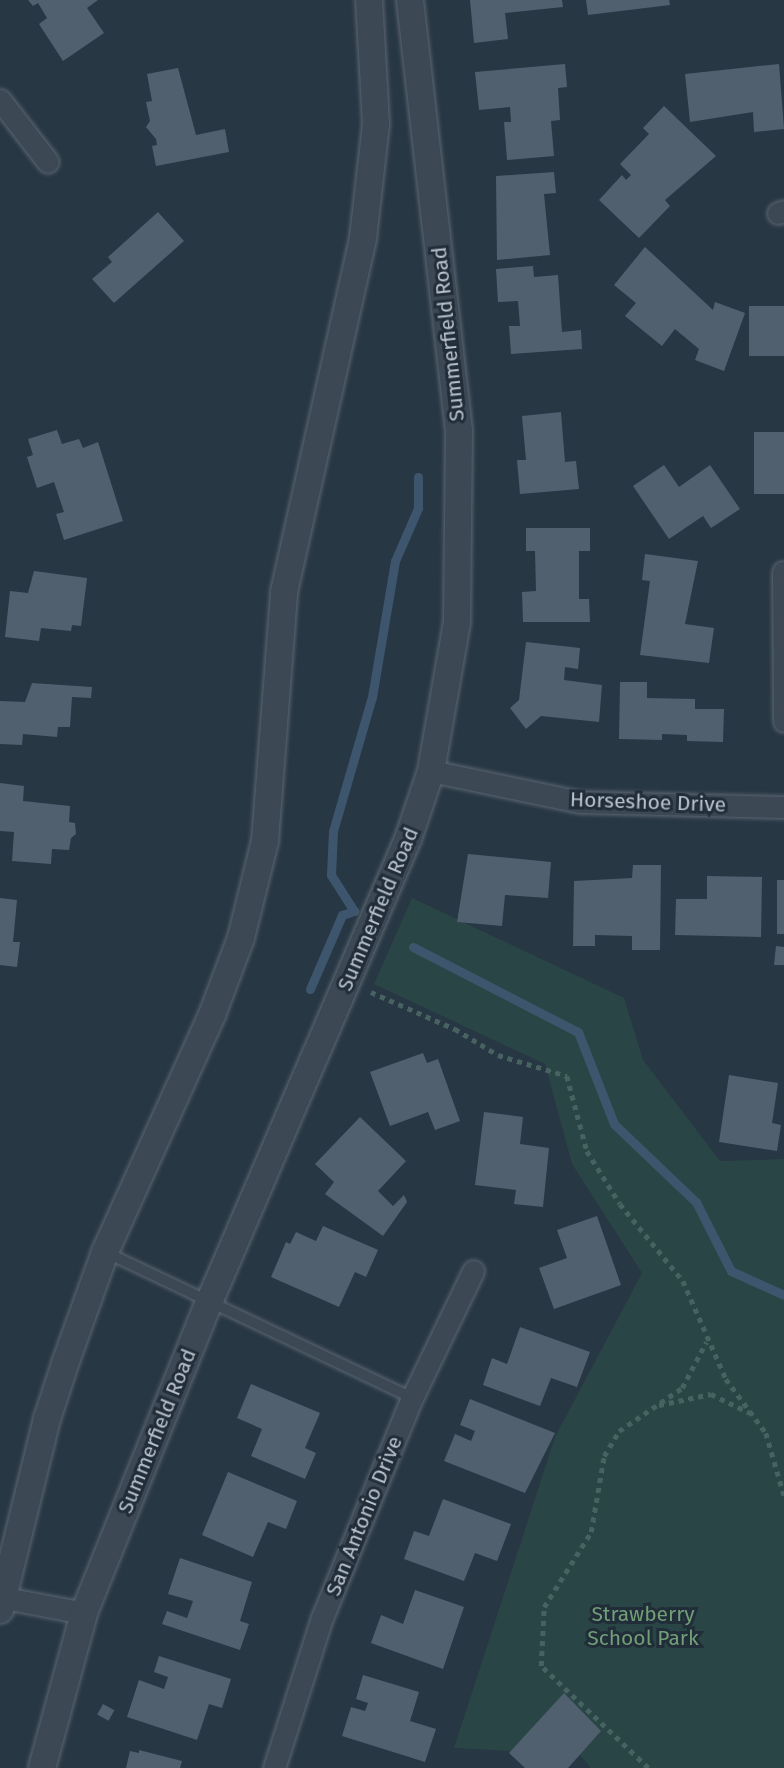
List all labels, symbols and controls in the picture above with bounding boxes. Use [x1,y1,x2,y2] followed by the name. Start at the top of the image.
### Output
[426,245,470,423] street label: Summerfield Road
[569,787,727,817] street label: Horseshoe Drive
[332,823,424,995] street label: Summerfield Road
[112,1345,202,1517] street label: Summerfield Road
[320,1433,408,1599] street label: San Antonio Drive
[587,1601,699,1651] park label: Strawberry School Park

